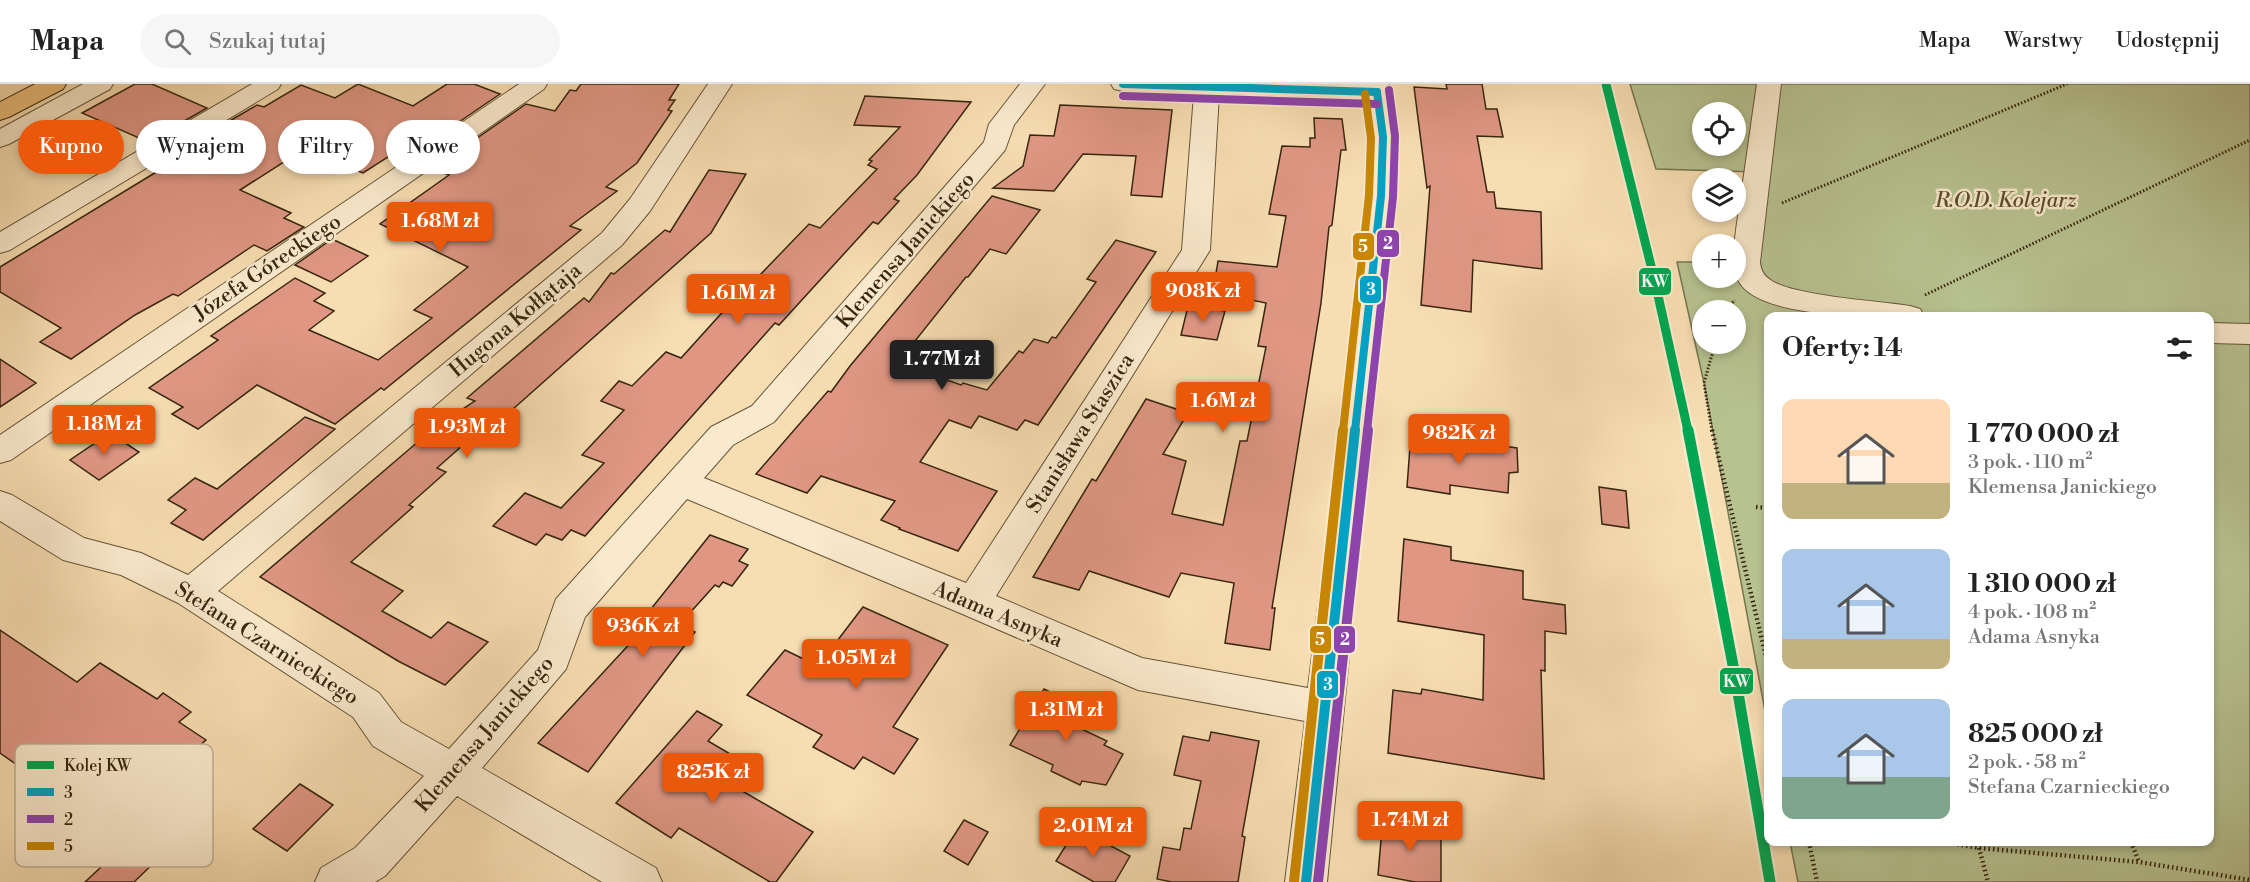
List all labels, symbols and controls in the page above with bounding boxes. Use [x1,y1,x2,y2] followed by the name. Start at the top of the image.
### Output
[140,14,560,68] search box
[30,24,104,59] text: Mapa
[161,25,194,58] icon: search
[209,28,326,55] text: Szukaj tutaj
[1919,28,1971,54] text: Mapa
[2004,28,2083,54] text: Warstwy
[2116,28,2220,54] text: Udostępnij
[1692,102,1746,354] map controls
[1692,102,1746,156] button: locate
[18,120,124,174] chip: Kupno
[136,120,266,174] chip: Wynajem
[278,120,374,174] chip: Filtry
[386,120,480,174] chip: Nowe
[831,167,981,334] street label: Klemensa Janickiego
[1692,168,1746,222] button: layers
[1934,188,2077,214] park label: R.O.D. Kolejarz
[378,202,502,253] pin: 1.68M zł
[188,209,346,327] street label: Józefa Góreckiego
[401,209,479,234] text: 1.68M zł
[1376,229,1400,258] line badge: 2
[1352,232,1375,261] line badge: 5
[1383,234,1393,254] text: 2
[1692,234,1746,288] button: +
[1358,237,1368,257] text: 5
[444,258,587,384] street label: Hugona Kołłątaja
[1638,267,1672,296] line badge: KW
[1148,272,1258,323] pin: 908K zł
[1641,272,1670,292] text: KW
[676,274,800,325] pin: 1.61M zł
[1359,275,1382,304] line badge: 3
[1165,279,1241,304] text: 908K zł
[1366,280,1376,300] text: 3
[701,281,775,306] text: 1.61M zł
[1692,300,1746,354] button: −
[1782,332,1903,364] text: Oferty: 14
[2163,332,2196,365] icon: filters
[880,340,1004,391] pin: 1.77M zł
[904,347,980,372] text: 1.77M zł
[1021,349,1141,518] street label: Stanisława Staszica
[1168,382,1278,433] pin: 1.6M zł
[1190,389,1256,414] text: 1.6M zł
[42,405,166,456] pin: 1.18M zł
[405,408,529,459] pin: 1.93M zł
[66,412,142,437] text: 1.18M zł
[1404,414,1514,465] pin: 982K zł
[428,415,506,440] text: 1.93M zł
[1968,418,2119,450] text: 1 770 000 zł
[1422,421,1496,446] text: 982K zł
[1830,423,1902,495] icon: home
[1968,450,2093,475] text: 3 pok. · 110 m²
[1968,475,2157,500] text: Klemensa Janickiego
[1968,568,2116,600] text: 1 310 000 zł
[1830,573,1902,645] icon: home
[928,576,1067,654] street label: Adama Asnyka
[170,577,363,711] street label: Stefana Czarnieckiego
[1968,600,2096,625] text: 4 pok. · 108 m²
[588,607,698,658] pin: 936K zł
[607,614,679,639] text: 936K zł
[1309,625,1332,654] line badge: 5
[1333,625,1356,654] line badge: 2
[1968,625,2100,650] text: Adama Asnyka
[1315,630,1325,650] text: 5
[1340,630,1350,650] text: 2
[794,639,918,690] pin: 1.05M zł
[816,646,896,671] text: 1.05M zł
[410,651,560,818] street label: Klemensa Janickiego
[1719,667,1754,695] line badge: KW
[1316,670,1339,699] line badge: 3
[1723,672,1752,692] text: KW
[1323,675,1333,695] text: 3
[1004,691,1128,742] pin: 1.31M zł
[1029,698,1103,723] text: 1.31M zł
[1968,718,2103,750] text: 825 000 zł
[1830,723,1902,795] icon: home
[15,744,213,867] legend
[1968,750,2086,775] text: 2 pok. · 58 m²
[658,753,768,804] pin: 825K zł
[64,756,132,776] text: Kolej KW
[676,760,750,785] text: 825K zł
[1968,775,2170,800] text: Stefana Czarnieckiego
[64,783,73,803] text: 3
[1348,801,1472,852] pin: 1.74M zł
[1031,807,1155,858] pin: 2.01M zł
[1372,808,1449,833] text: 1.74M zł
[64,810,73,830] text: 2
[1053,814,1133,839] text: 2.01M zł
[64,837,73,857] text: 5

